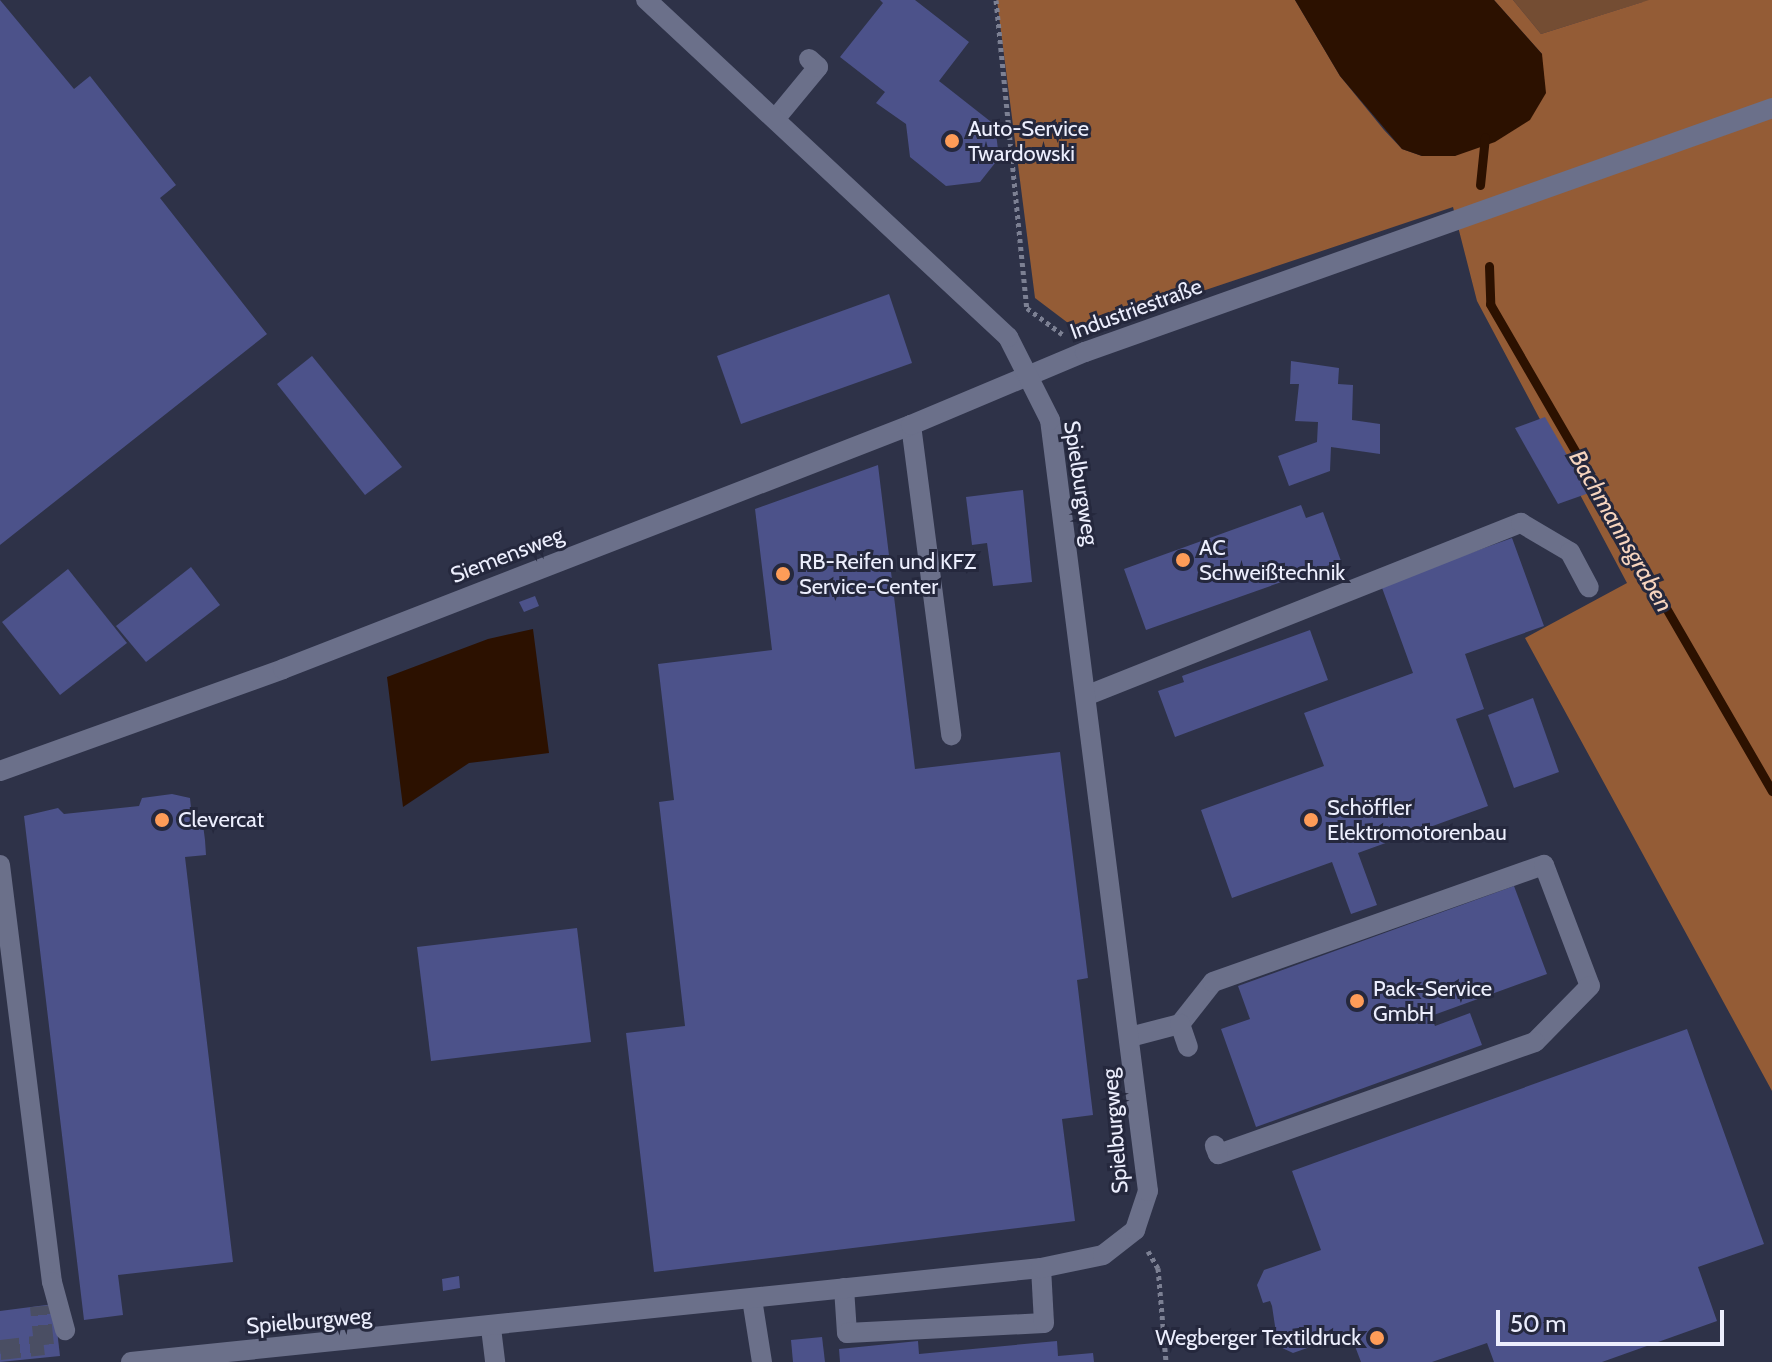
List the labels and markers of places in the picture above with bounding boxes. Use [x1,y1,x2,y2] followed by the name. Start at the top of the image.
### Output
[968,115,1089,166] place label: Auto-Service Twardowski
[943,132,961,150] marker: Auto-Service Twardowski
[1199,534,1345,586] place label: AC Schweißtechnik
[799,548,976,600] place label: RB-Reifen und KFZ Service-Center
[1174,551,1192,569] marker: AC Schweißtechnik
[774,565,792,583] marker: RB-Reifen und KFZ Service-Center
[1327,794,1507,846] place label: Schöffler Elektromotorenbau
[178,807,264,833] place label: Clevercat
[153,811,171,829] marker: Clevercat
[1302,811,1320,829] marker: Schöffler Elektromotorenbau
[1373,975,1492,1026] place label: Pack-Service GmbH
[1348,992,1366,1010] marker: Pack-Service GmbH
[1155,1325,1361,1351] place label: Wegberger Textildruck
[1368,1329,1386,1347] marker: Wegberger Textildruck

